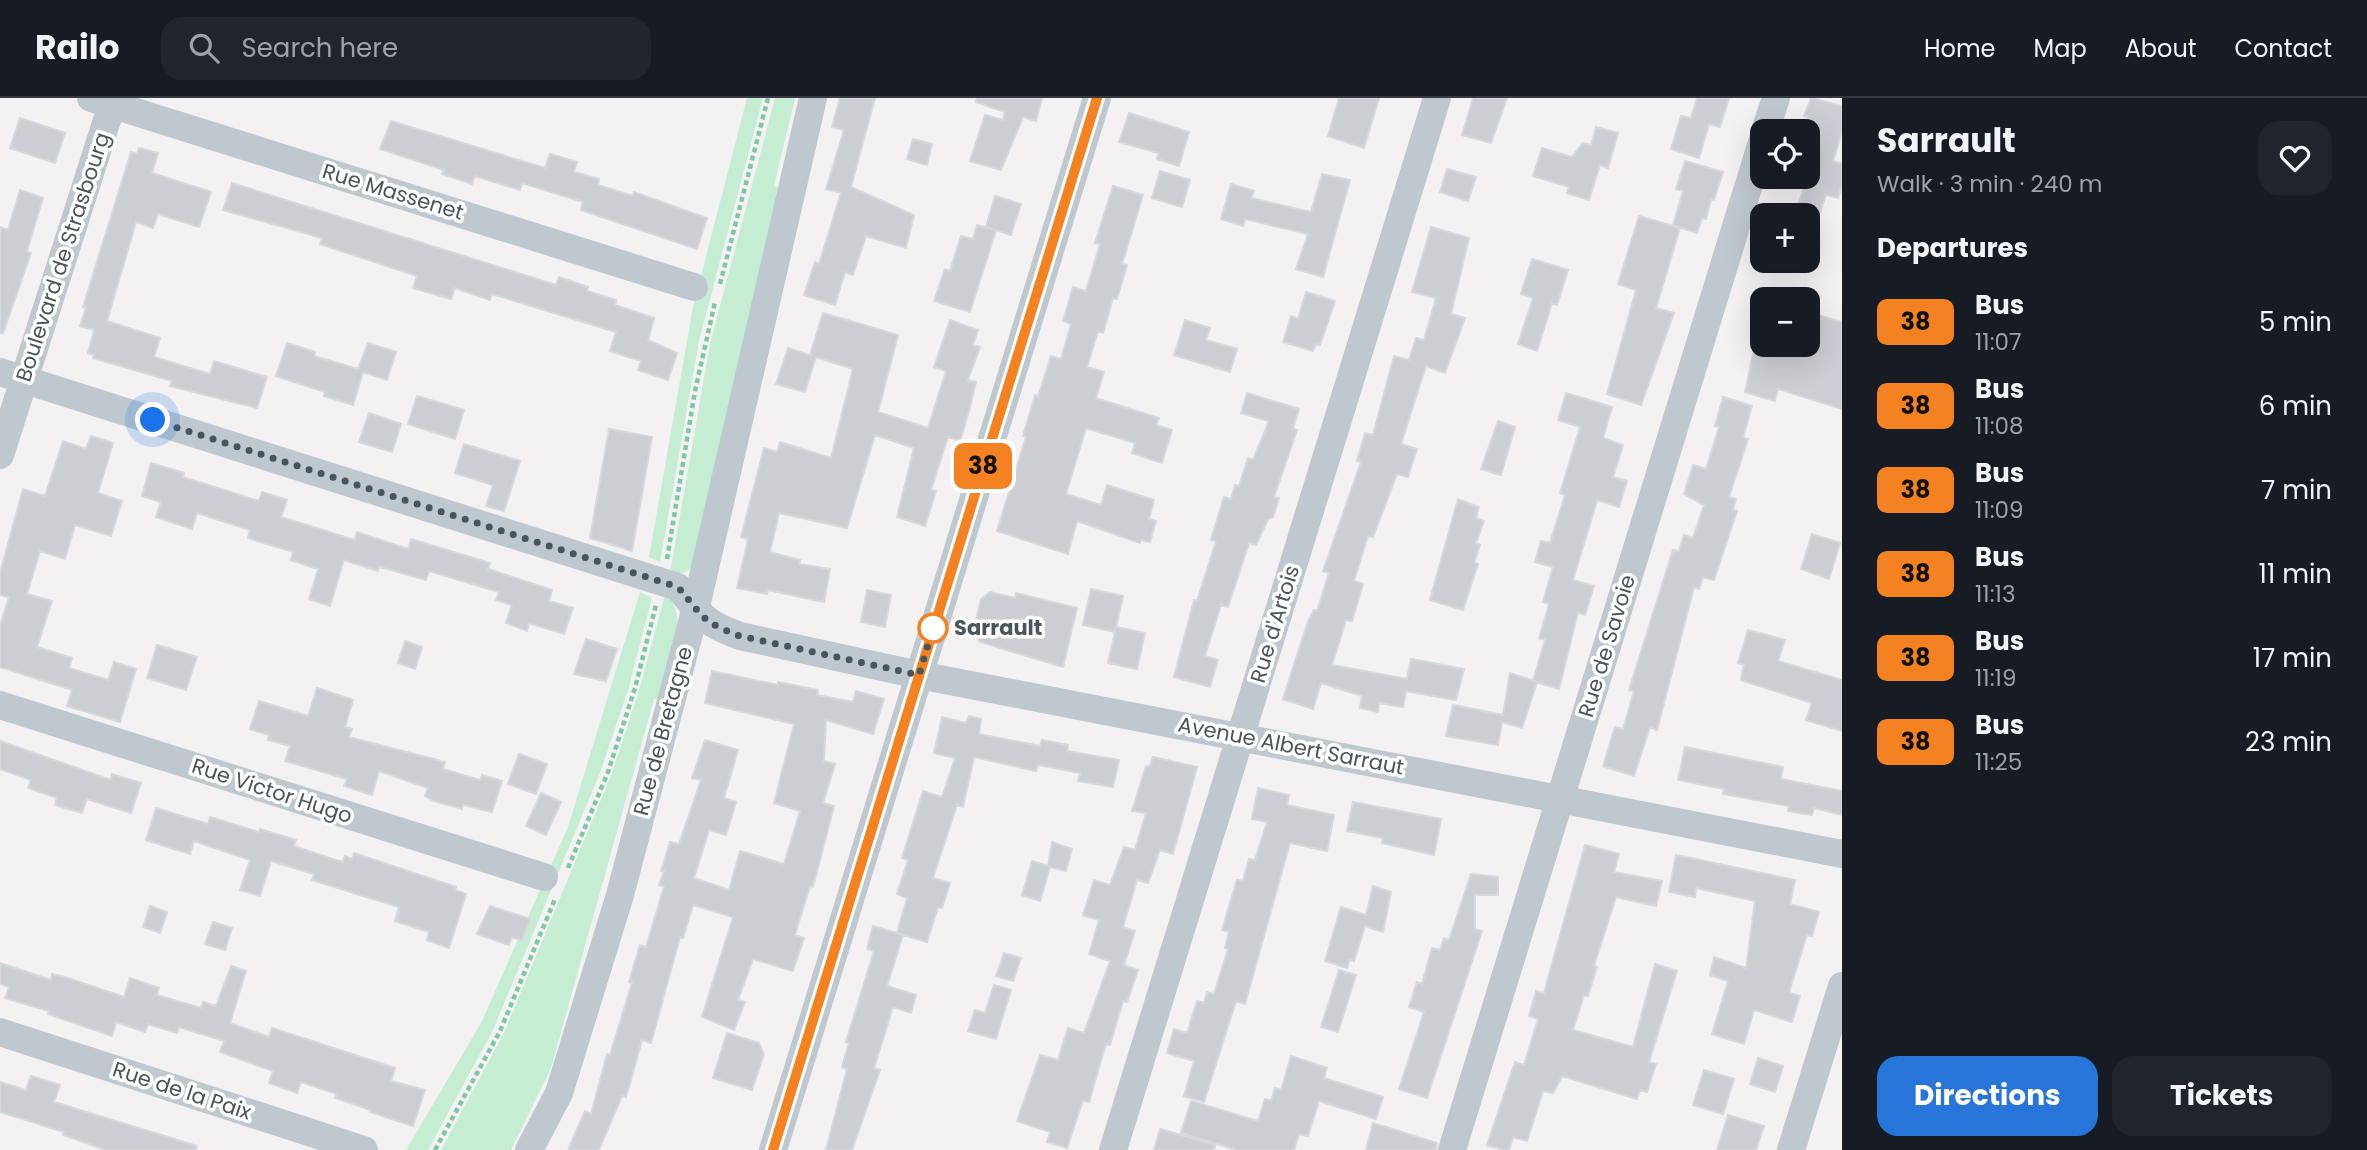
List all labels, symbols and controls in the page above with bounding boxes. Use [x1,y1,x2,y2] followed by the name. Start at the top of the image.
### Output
[161,17,651,80] search box
[35,24,119,71] text: Railo
[185,29,223,67] icon: search
[241,30,398,66] text: Search here
[1924,32,1996,65] text: Home
[2034,32,2087,65] text: Map
[2125,32,2196,65] text: About
[2234,32,2332,65] text: Contact
[1877,117,2016,164] text: Sarrault
[1750,119,1820,357] map controls
[1750,119,1820,189] button: locate
[2258,121,2332,195] button: heart
[8,129,117,385] street label: Boulevard de Strasbourg
[319,156,467,227] street label: Rue Massenet
[1877,168,2103,200] text: Walk · 3 min · 240 m
[1750,203,1820,273] button: +
[1877,230,2028,266] text: Departures
[1750,287,1820,357] button: −
[1975,287,2024,323] text: Bus
[2259,304,2332,340] text: 5 min
[1900,305,1931,338] text: 38
[1975,326,2022,358] text: 11:07
[1975,371,2024,407] text: Bus
[2259,388,2332,424] text: 6 min
[1900,389,1931,422] text: 38
[135,402,170,437] your location
[1975,410,2024,442] text: 11:08
[951,443,1014,489] line badge: 38
[968,449,998,482] text: 38
[1975,455,2024,491] text: Bus
[2261,472,2332,508] text: 7 min
[1900,473,1931,506] text: 38
[1975,494,2024,526] text: 11:09
[1975,539,2024,575] text: Bus
[2259,556,2332,592] text: 11 min
[1900,557,1931,590] text: 38
[1243,561,1306,686] street label: Rue d'Artois
[1571,571,1642,721] street label: Rue de Savoie
[1975,578,2016,610] text: 11:13
[918,613,948,643] marker: Sarrault
[954,613,1042,642] place label: Sarrault
[1975,623,2024,659] text: Bus
[2253,640,2332,676] text: 17 min
[1900,641,1931,674] text: 38
[626,643,699,819] street label: Rue de Bretagne
[1975,662,2016,694] text: 11:19
[1975,707,2024,743] text: Bus
[1176,709,1407,782] street label: Avenue Albert Sarraut
[2245,724,2332,760] text: 23 min
[1900,725,1931,758] text: 38
[1975,746,2022,778] text: 11:25
[188,751,356,830] street label: Rue Victor Hugo
[109,1054,255,1127] street label: Rue de la Paix
[1877,1056,2098,1136] button: Directions
[2112,1056,2332,1136] button: Tickets

